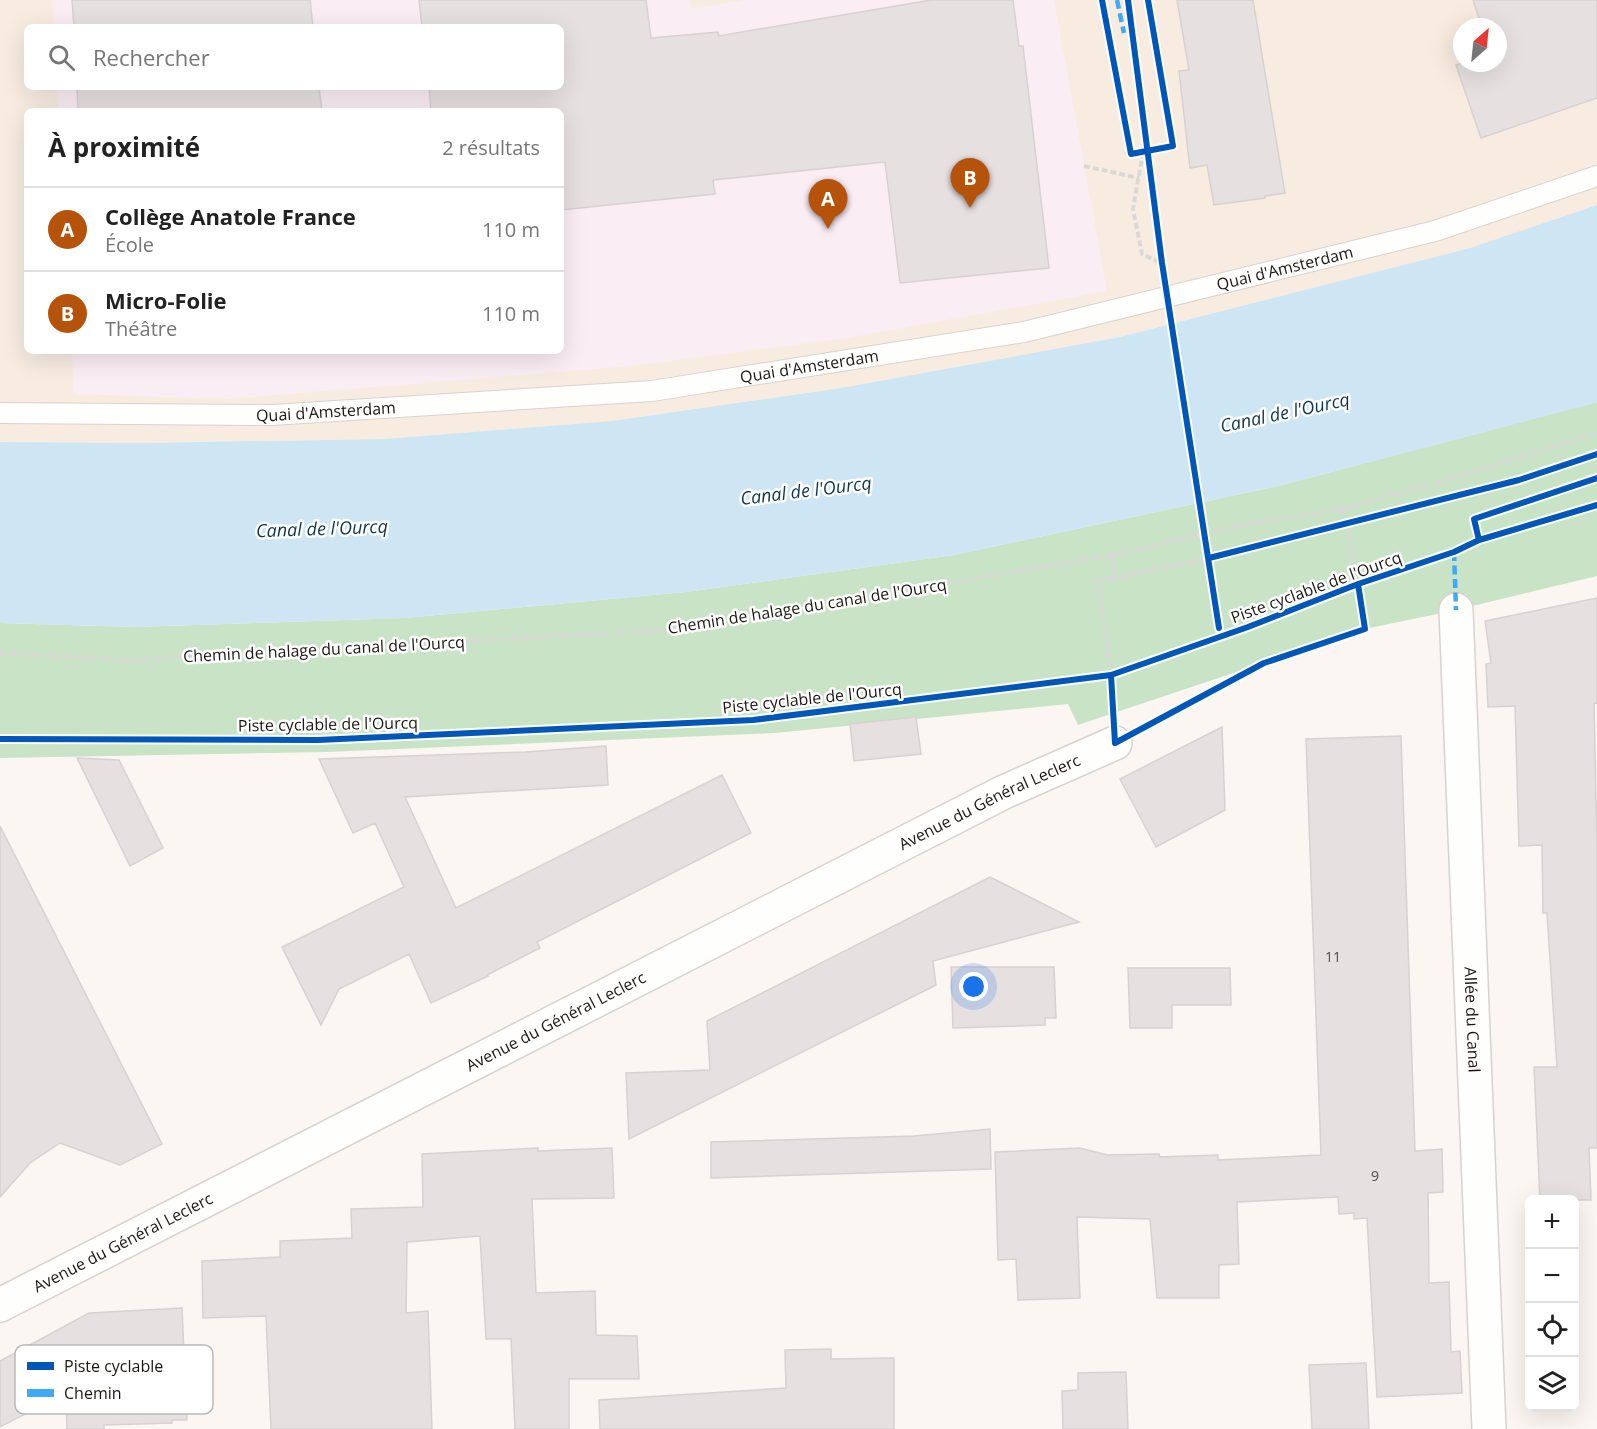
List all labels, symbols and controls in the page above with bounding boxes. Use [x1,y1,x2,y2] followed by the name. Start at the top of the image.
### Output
[1453,18,1507,72] north arrow
[24,24,564,90] search box
[45,41,78,74] icon: search
[93,42,210,72] text: Rechercher
[48,129,200,165] text: À proximité
[442,134,540,161] text: 2 résultats
[950,158,990,208] pin: B
[808,180,848,229] pin: A
[105,201,356,231] text: Collège Anatole France
[61,216,74,243] text: A
[482,216,540,243] text: 110 m
[105,231,154,258] text: École
[1214,241,1355,295] street label: Quai d'Amsterdam
[105,285,227,315] text: Micro-Folie
[61,300,74,327] text: B
[482,300,540,327] text: 110 m
[105,315,177,342] text: Théâtre
[738,344,880,388] street label: Quai d'Amsterdam
[1218,387,1352,437] water label: Canal de l'Ourcq
[256,396,396,426] street label: Quai d'Amsterdam
[739,470,873,510] water label: Canal de l'Ourcq
[256,514,388,542] water label: Canal de l'Ourcq
[1228,546,1404,628] street label: Piste cyclable de l'Ourcq
[666,573,948,639] street label: Chemin de halage du canal de l'Ourcq
[183,631,465,667] street label: Chemin de halage du canal de l'Ourcq
[721,678,903,718] street label: Piste cyclable de l'Ourcq
[238,711,418,737] street label: Piste cyclable de l'Ourcq
[895,749,1084,855] street label: Avenue du Général Leclerc
[1325,947,1341,966] house number: 11
[462,966,650,1076] street label: Avenue du Général Leclerc
[1459,966,1486,1073] street label: Allée du Canal
[959,972,988,1001] your location
[1371,1166,1379,1185] house number: 9
[29,1187,217,1297] street label: Avenue du Général Leclerc
[1525,1195,1579,1411] map controls
[1525,1195,1579,1249] button: +
[1525,1249,1579,1303] button: −
[1525,1303,1579,1357] button: locate
[15,1345,213,1414] legend
[64,1355,163,1377] text: Piste cyclable
[1525,1357,1579,1411] button: layers
[64,1382,122,1404] text: Chemin

